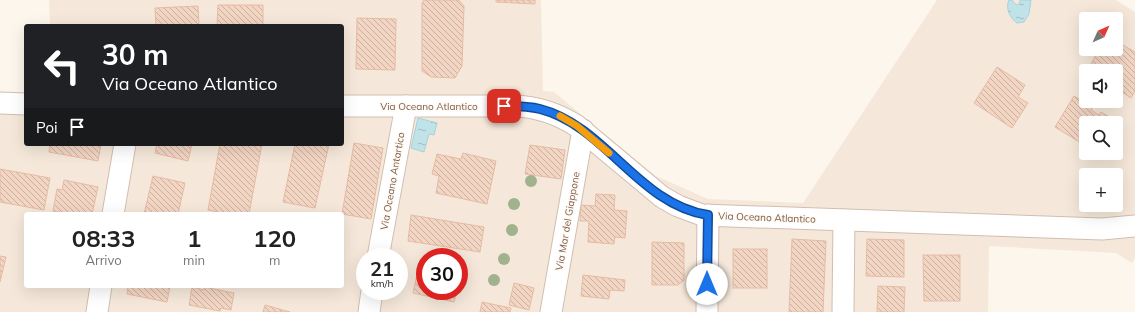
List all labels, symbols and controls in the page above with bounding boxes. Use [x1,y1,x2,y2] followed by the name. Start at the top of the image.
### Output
[1079,12,1123,56] north arrow
[1079,12,1123,212] map controls
[102,37,168,72] text: 30 m
[36,40,88,92] icon: left
[1079,64,1123,108] button: sound
[102,72,278,95] text: Via Oceano Atlantico
[487,89,521,123] pin
[493,95,515,117] icon: arrive
[380,100,478,113] street label: Via Oceano Atlantico
[66,116,88,138] icon: arrive
[1079,116,1123,160] button: search
[36,118,58,137] text: Poi
[377,131,408,231] street label: Via Oceano Antartico
[1079,168,1123,212] button: +
[552,171,583,271] street label: Via Mar del Giappone
[718,209,816,226] street label: Via Oceano Atlantico
[72,223,135,253] text: 08:33
[187,223,201,253] text: 1
[253,223,296,253] text: 120
[416,248,468,300] speed limit sign: 30
[85,252,122,268] text: Arrivo
[183,252,205,268] text: min
[269,252,280,268] text: m
[370,256,394,281] text: 21
[686,263,728,305] position arrow
[371,277,393,290] text: km/h

